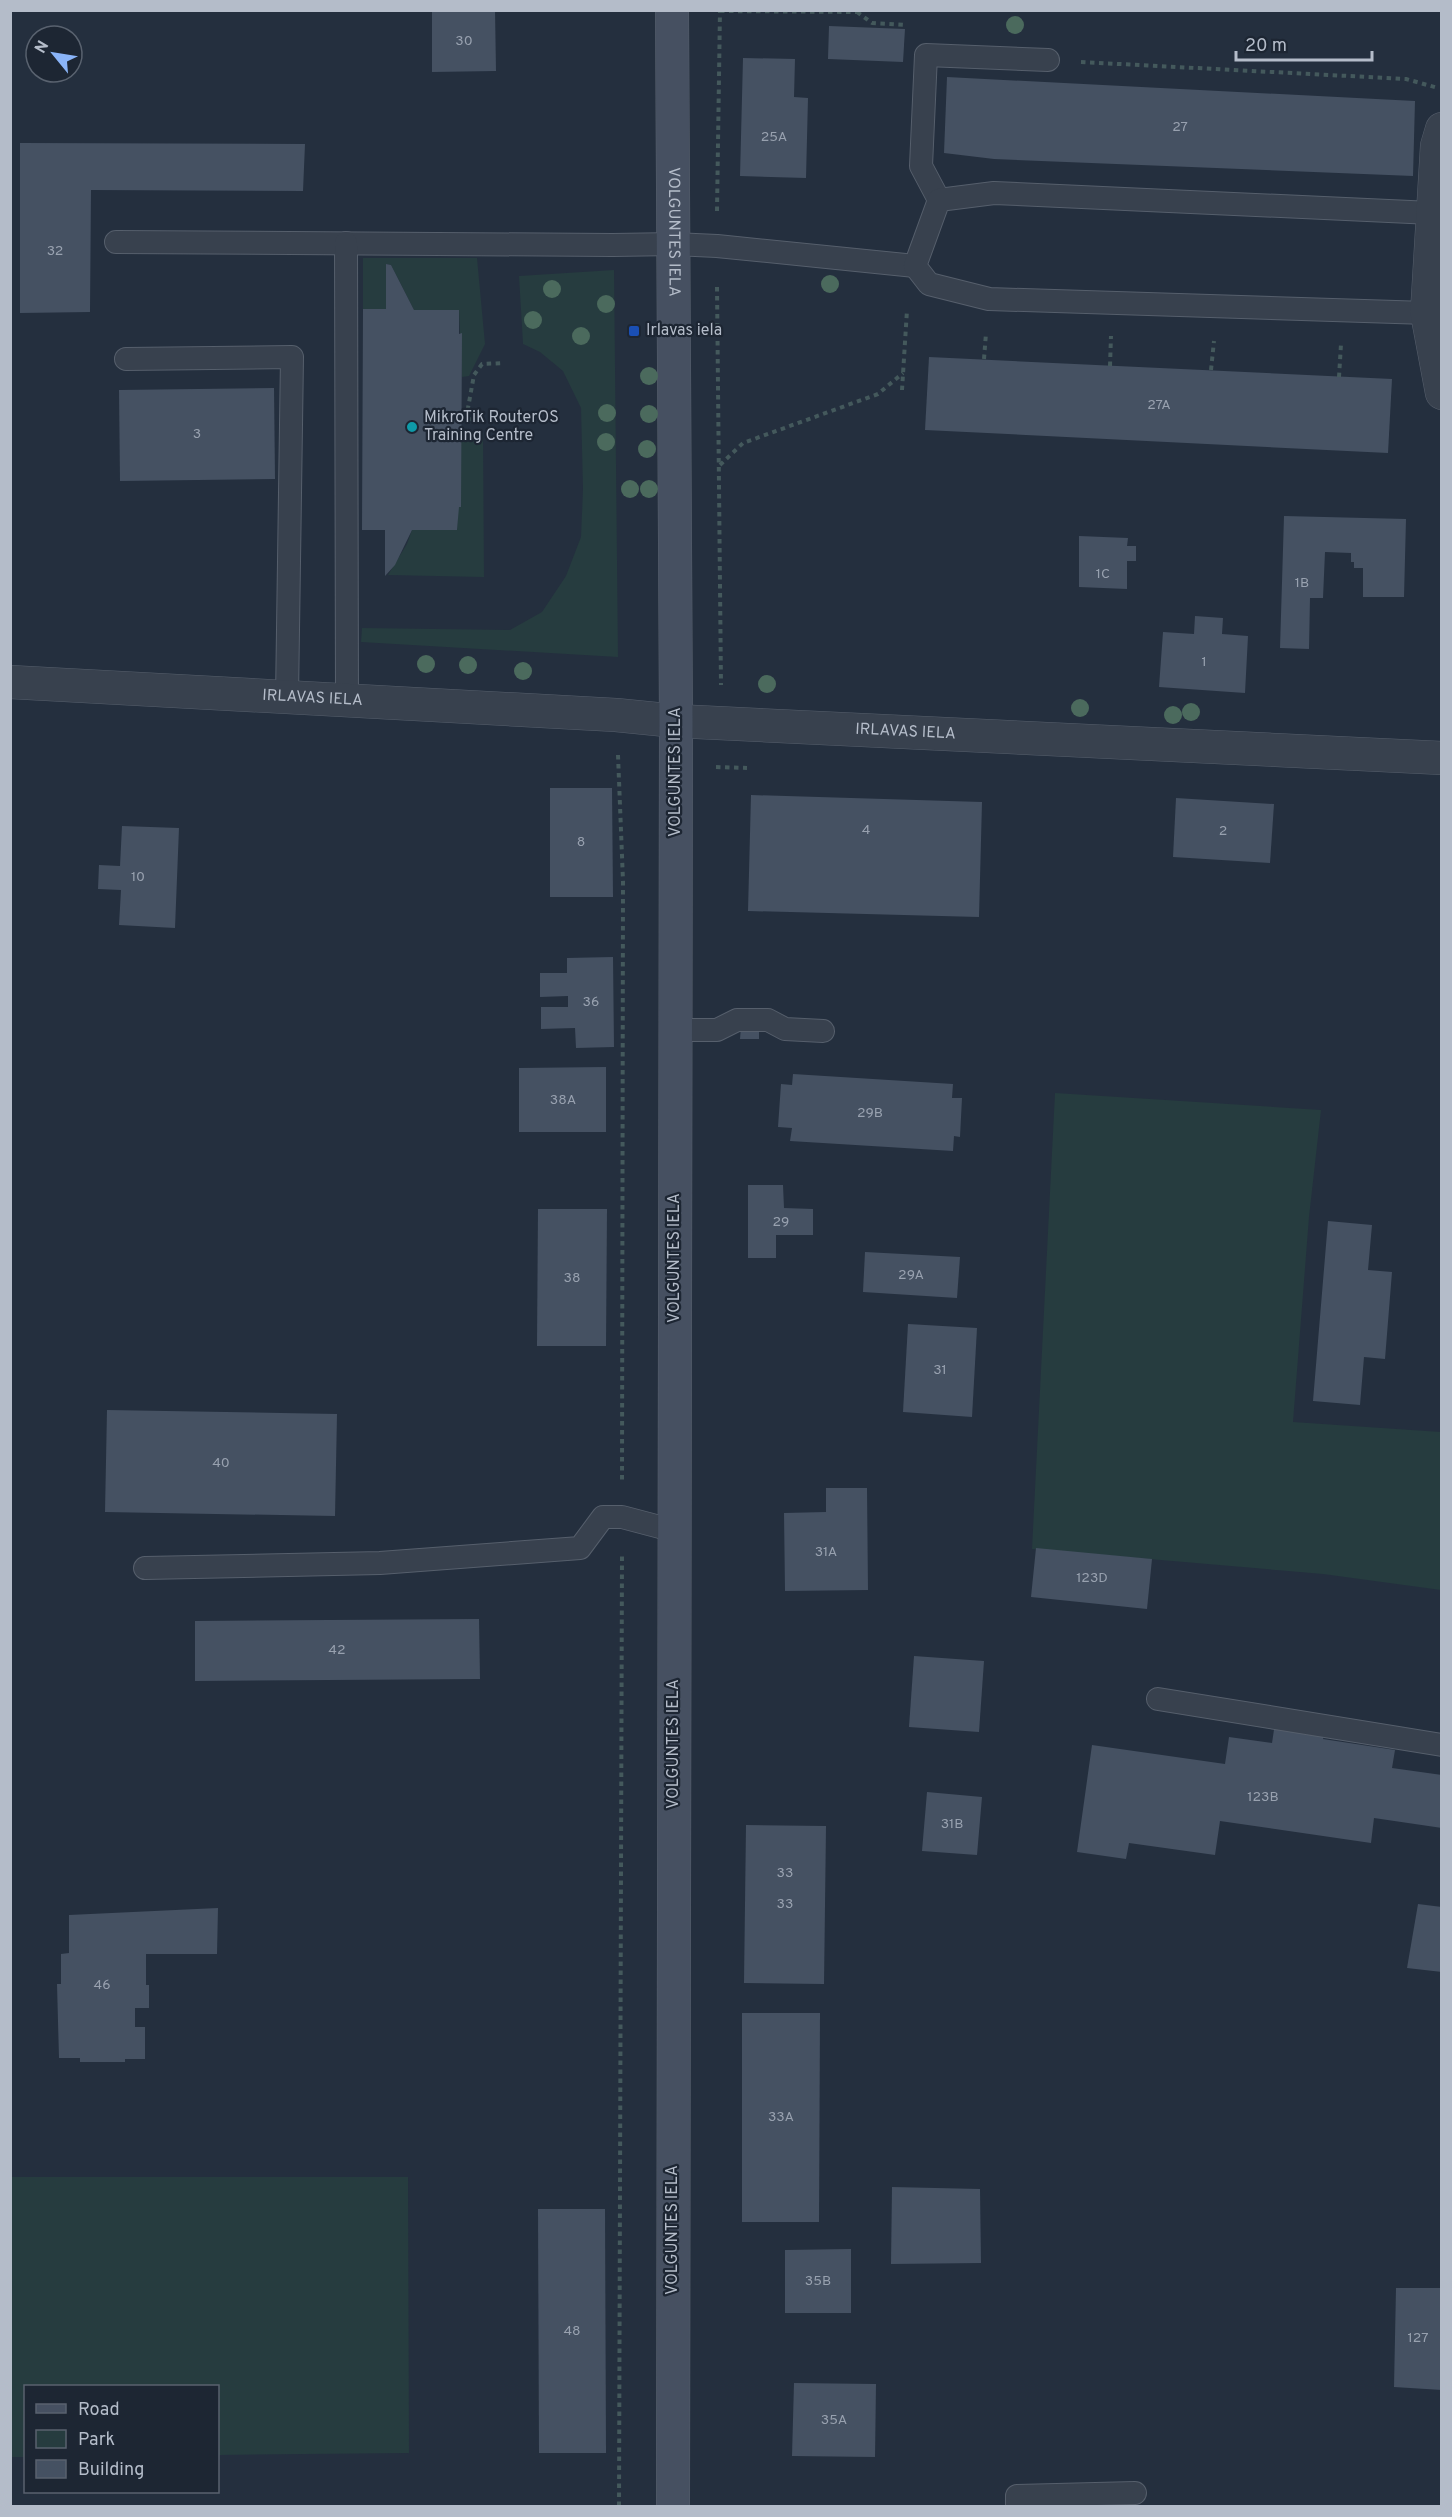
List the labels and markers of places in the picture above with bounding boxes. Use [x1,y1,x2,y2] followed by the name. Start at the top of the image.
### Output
[646,321,722,341] place label: Irlavas iela
[627,324,641,338] marker: Irlavas iela
[424,408,559,446] place label: MikroTik RouterOS Training Centre
[405,420,419,434] marker: MikroTik RouterOS Training Centre

